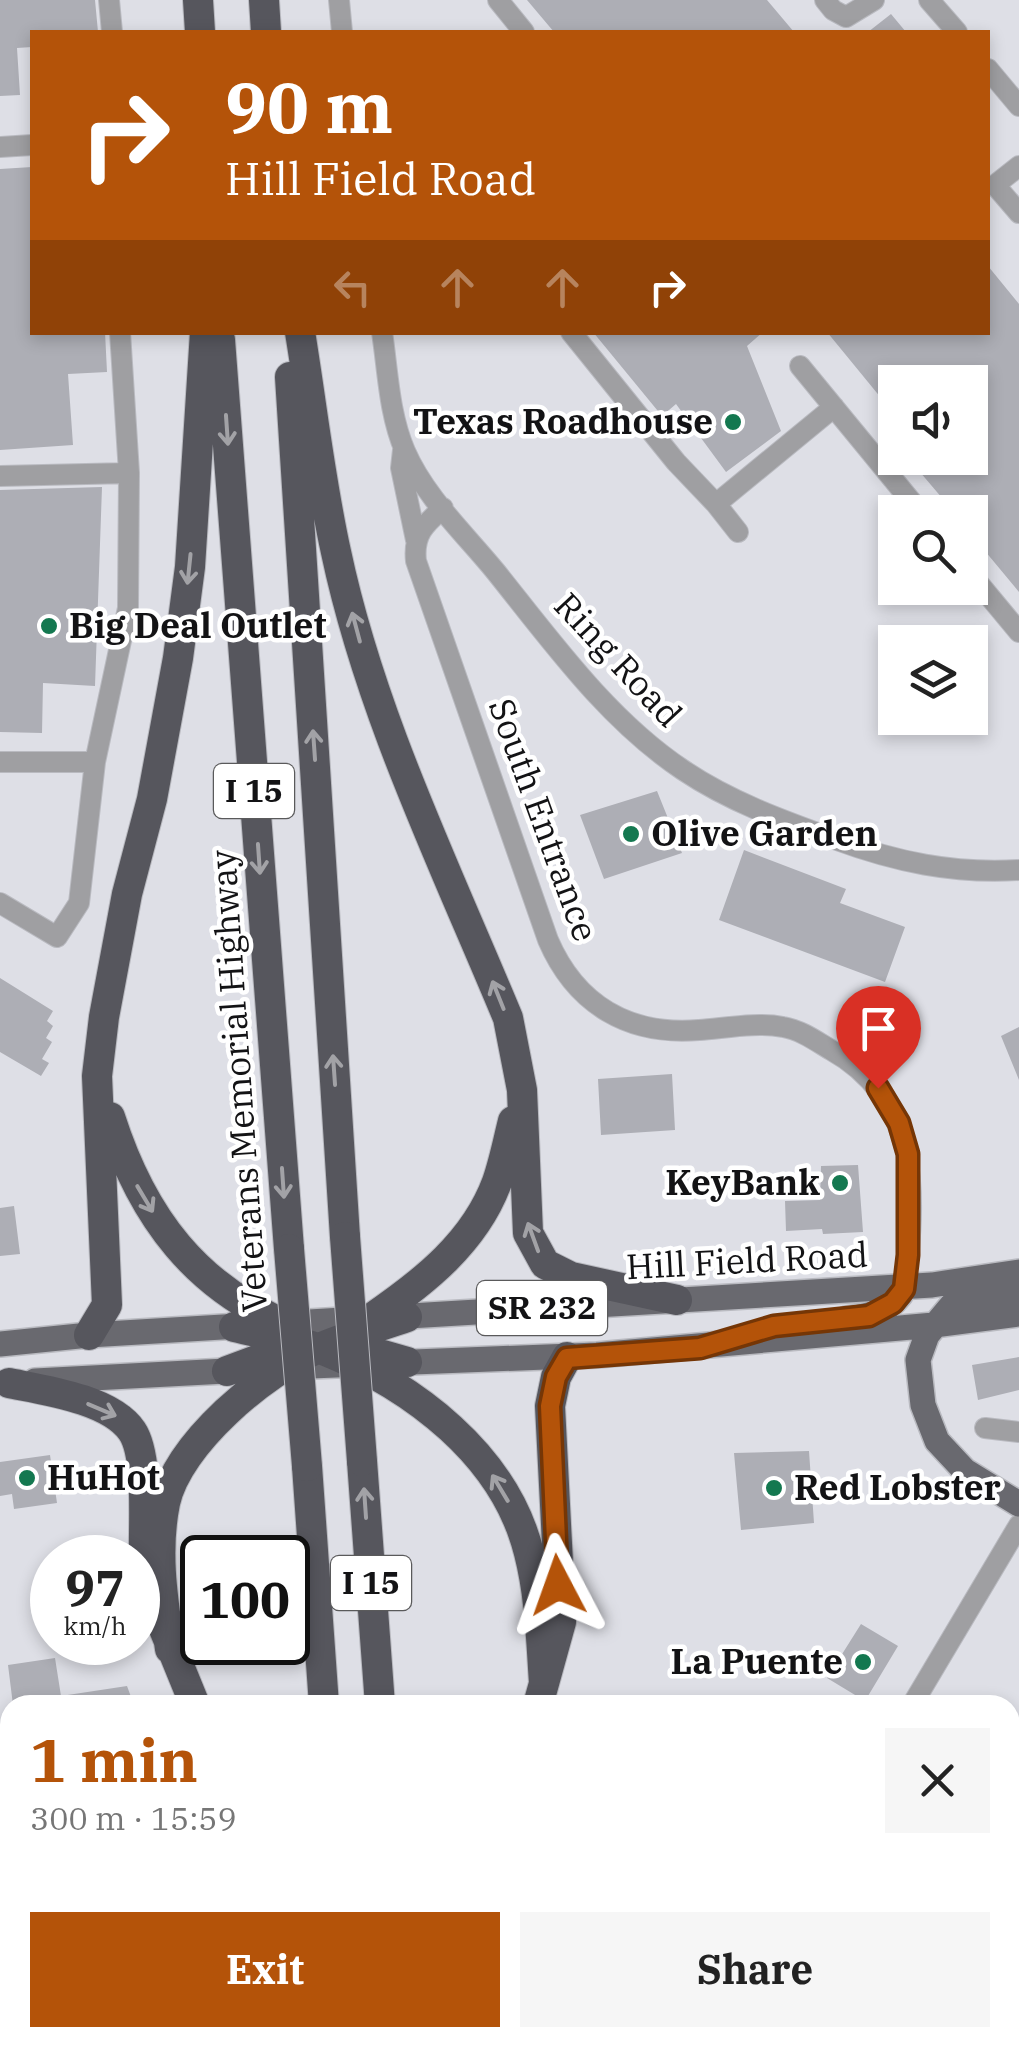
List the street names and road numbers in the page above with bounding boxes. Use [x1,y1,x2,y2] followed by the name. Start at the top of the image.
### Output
[545,582,693,736] street label: Ring Road
[479,692,609,947] street label: South Entrance
[214,764,294,818] road number: I 15
[199,848,277,1314] street label: Veterans Memorial Highway
[625,1231,869,1289] street label: Hill Field Road
[477,1281,607,1335] road number: SR 232
[331,1556,411,1610] road number: I 15

